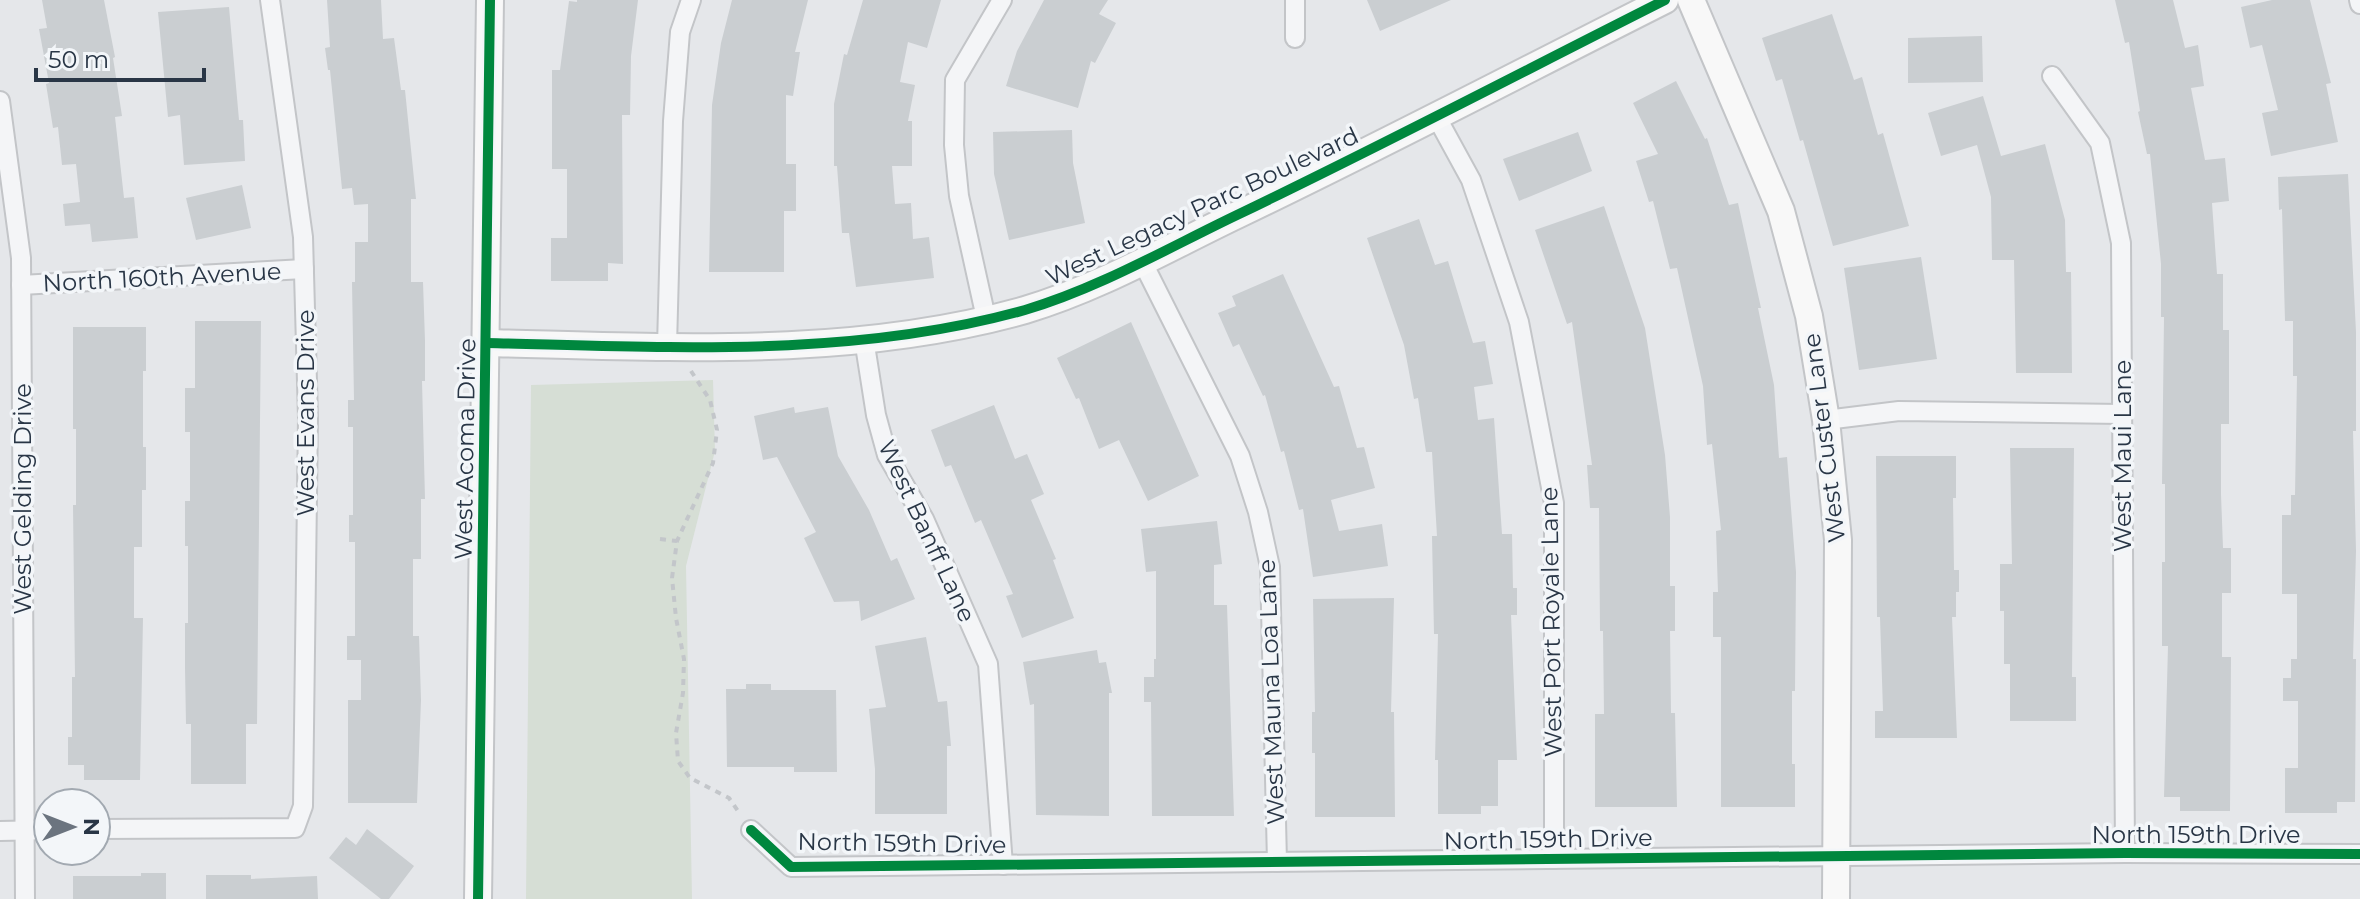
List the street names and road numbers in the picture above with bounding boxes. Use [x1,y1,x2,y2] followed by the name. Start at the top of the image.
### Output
[1041,121,1363,291] street label: West Legacy Parc Boulevard
[42,256,282,298] street label: North 160th Avenue
[291,309,320,517] street label: West Evans Drive
[1797,332,1851,544] street label: West Custer Lane
[449,338,481,560] street label: West Acoma Drive
[2108,360,2137,552] street label: West Maui Lane
[8,383,37,615] street label: West Gelding Drive
[872,435,982,627] street label: West Banff Lane
[1534,486,1568,758] street label: West Port Royale Lane
[1252,559,1290,825] street label: West Mauna Loa Lane
[2091,820,2301,849] street label: North 159th Drive
[1443,823,1653,855] street label: North 159th Drive
[797,827,1007,859] street label: North 159th Drive

